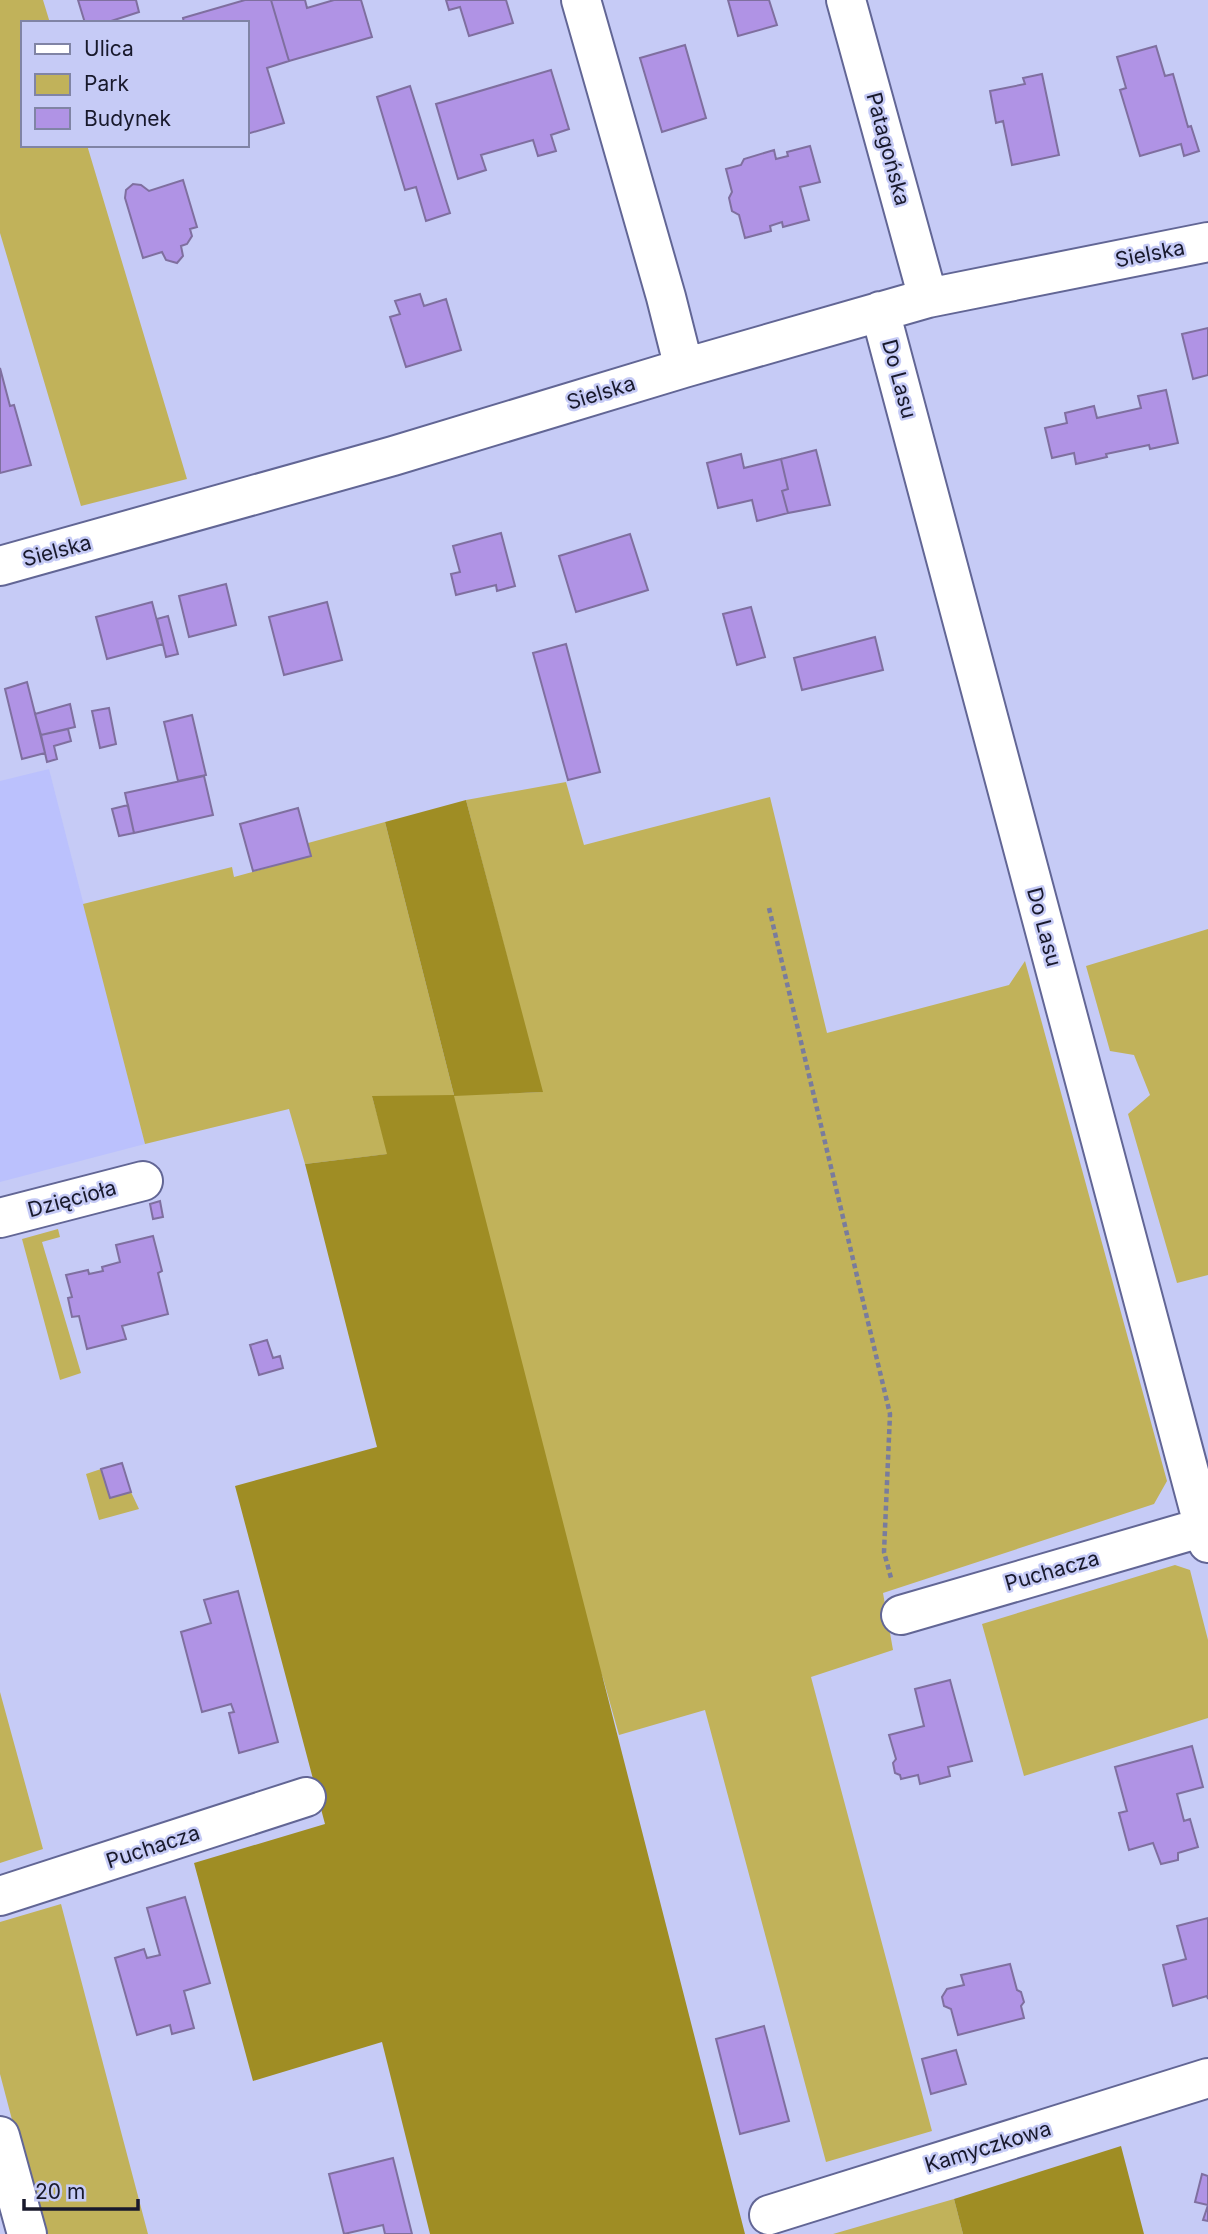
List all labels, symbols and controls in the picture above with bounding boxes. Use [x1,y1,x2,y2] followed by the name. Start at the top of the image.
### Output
[21,21,248,147] legend
[84,36,134,61] text: Ulica
[84,71,129,96] text: Park
[861,89,916,208] street label: Patagońska
[84,106,172,131] text: Budynek
[1113,235,1187,272] street label: Sielska
[877,337,922,421] street label: Do Lasu
[564,370,638,415] street label: Sielska
[20,529,94,572] street label: Sielska
[1022,885,1067,969] street label: Do Lasu
[25,1175,119,1222] street label: Dzięcioła
[1002,1545,1102,1596] street label: Puchacza
[103,1820,203,1873] street label: Puchacza
[922,2115,1054,2178] street label: Kamyczkowa
[24,2168,138,2212] scale bar
[35,2179,85,2204] text: 20 m

